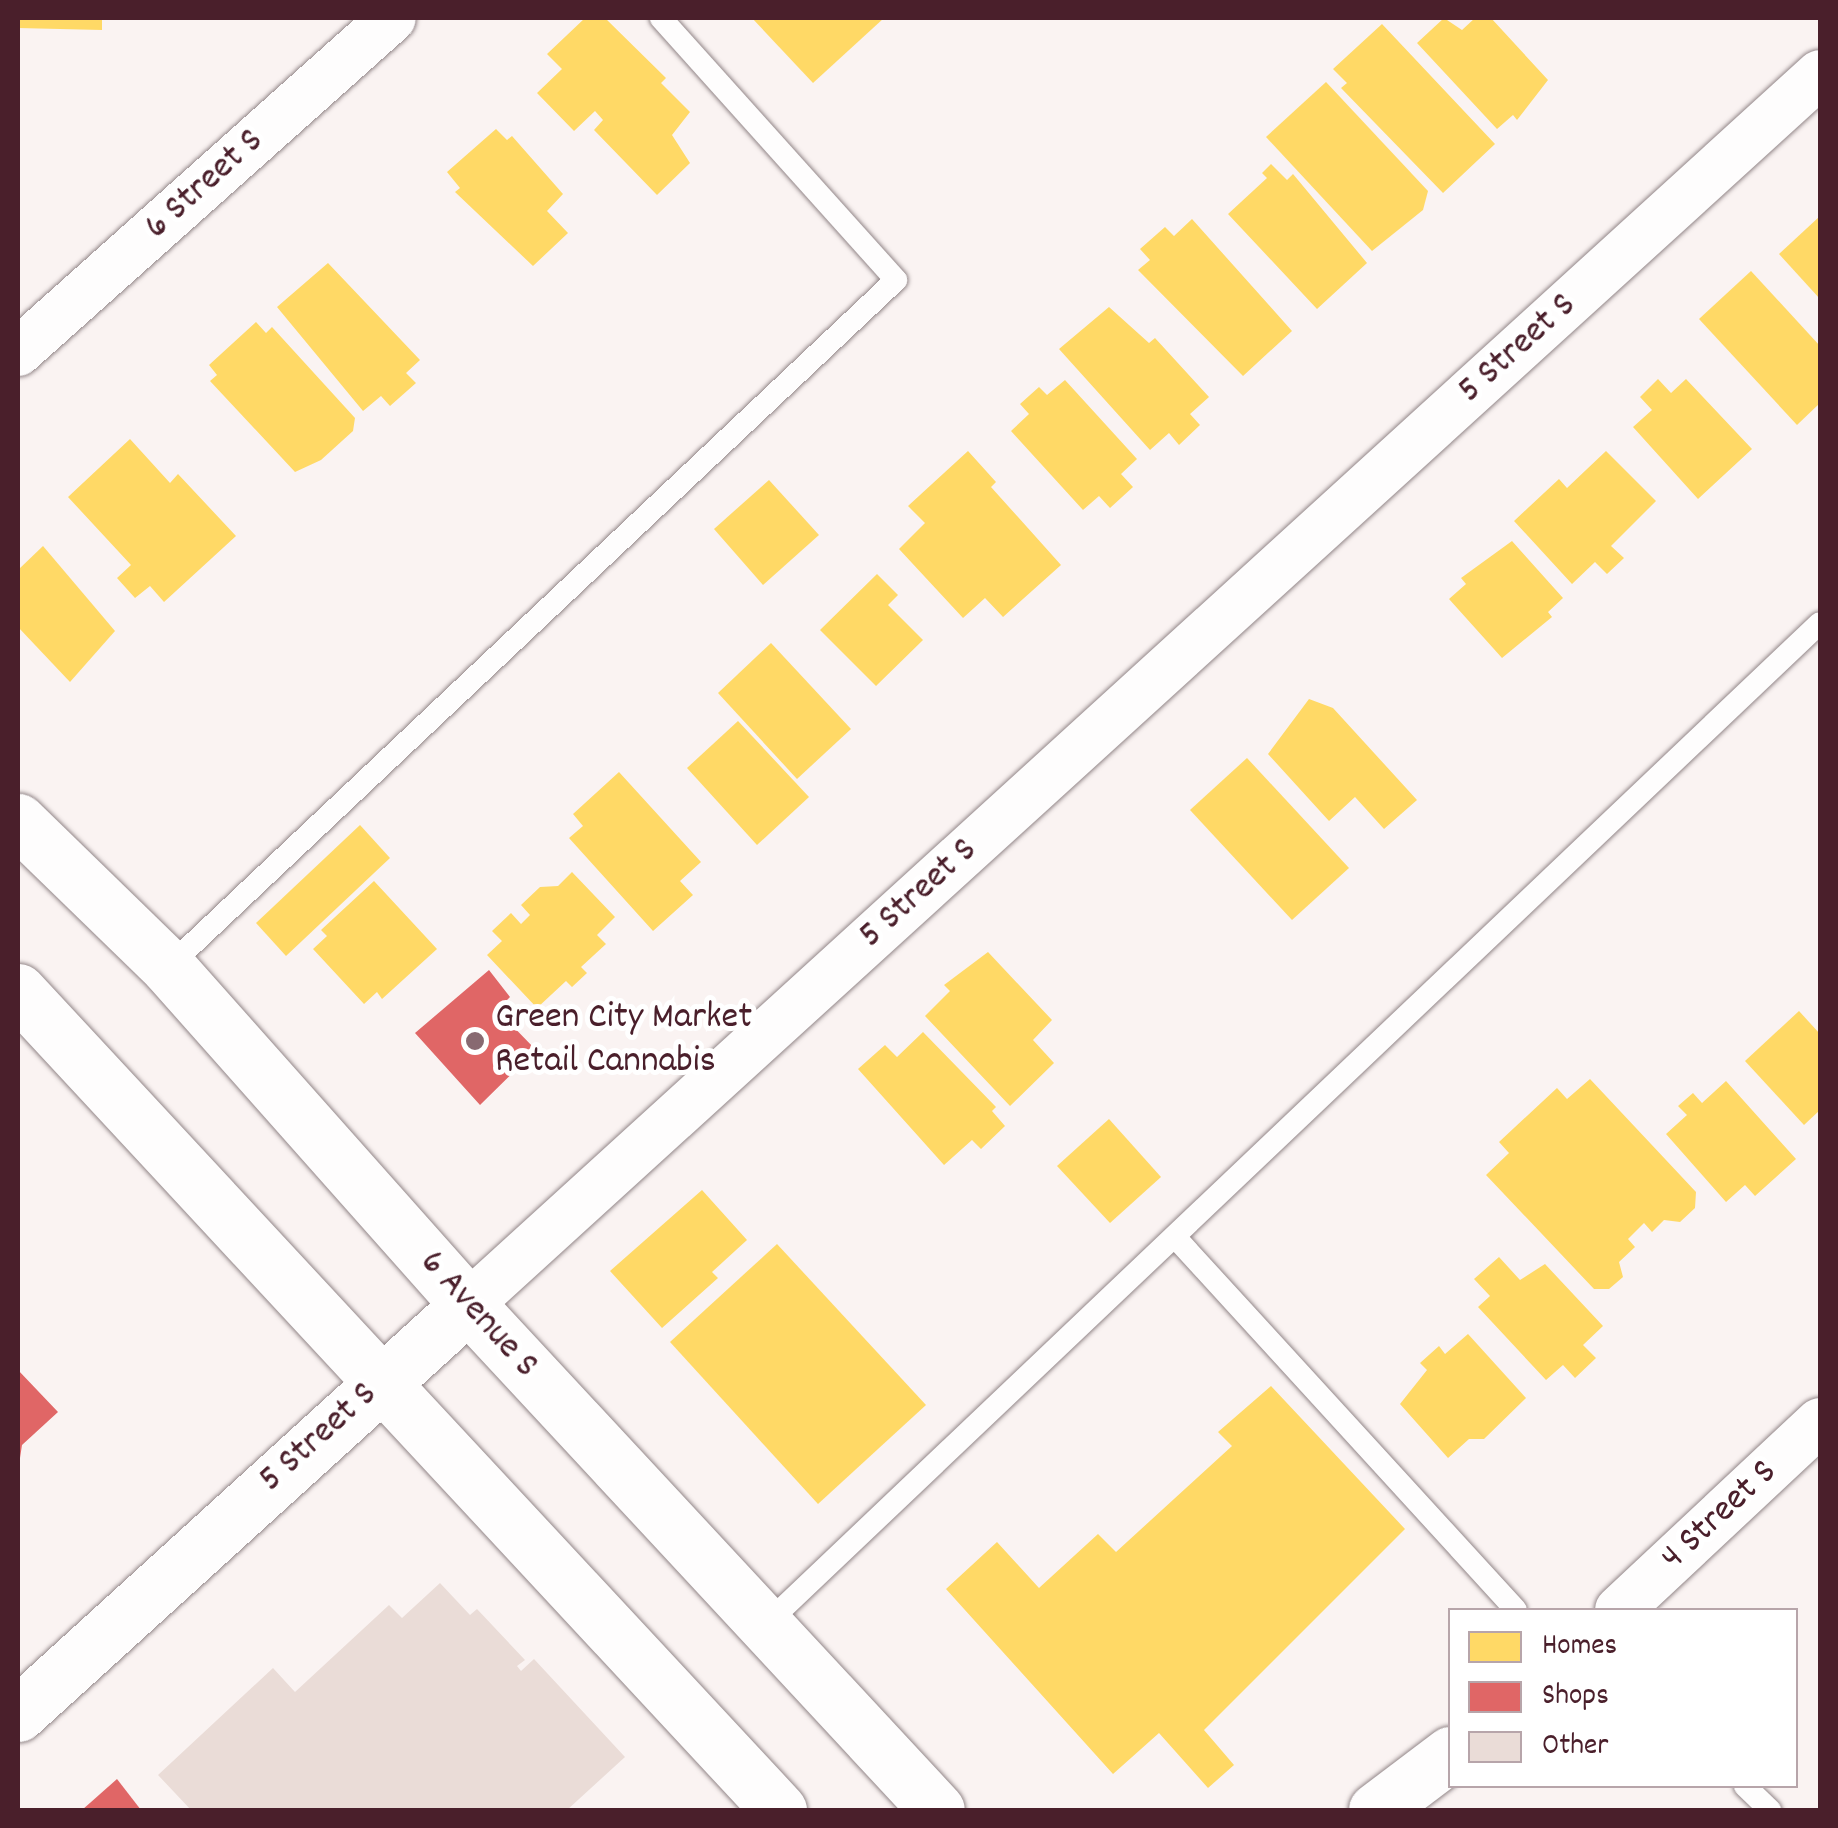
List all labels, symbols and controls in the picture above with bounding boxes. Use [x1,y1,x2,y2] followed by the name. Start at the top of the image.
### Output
[136,120,274,250] street label: 6 Street S
[1449,284,1587,414] street label: 5 Street S
[850,829,988,959] street label: 5 Street S
[495,996,752,1086] place label: Green City Market Retail Cannabis
[464,1030,486,1052] marker: Green City Market Retail Cannabis
[409,1241,547,1389] street label: 6 Avenue S
[250,1373,388,1503] street label: 5 Street S
[1652,1451,1788,1581] street label: 4 Street S
[1448,1608,1798,1788] legend
[1542,1626,1617,1669] text: Homes
[1542,1676,1609,1719] text: Shops
[1542,1726,1608,1769] text: Other

